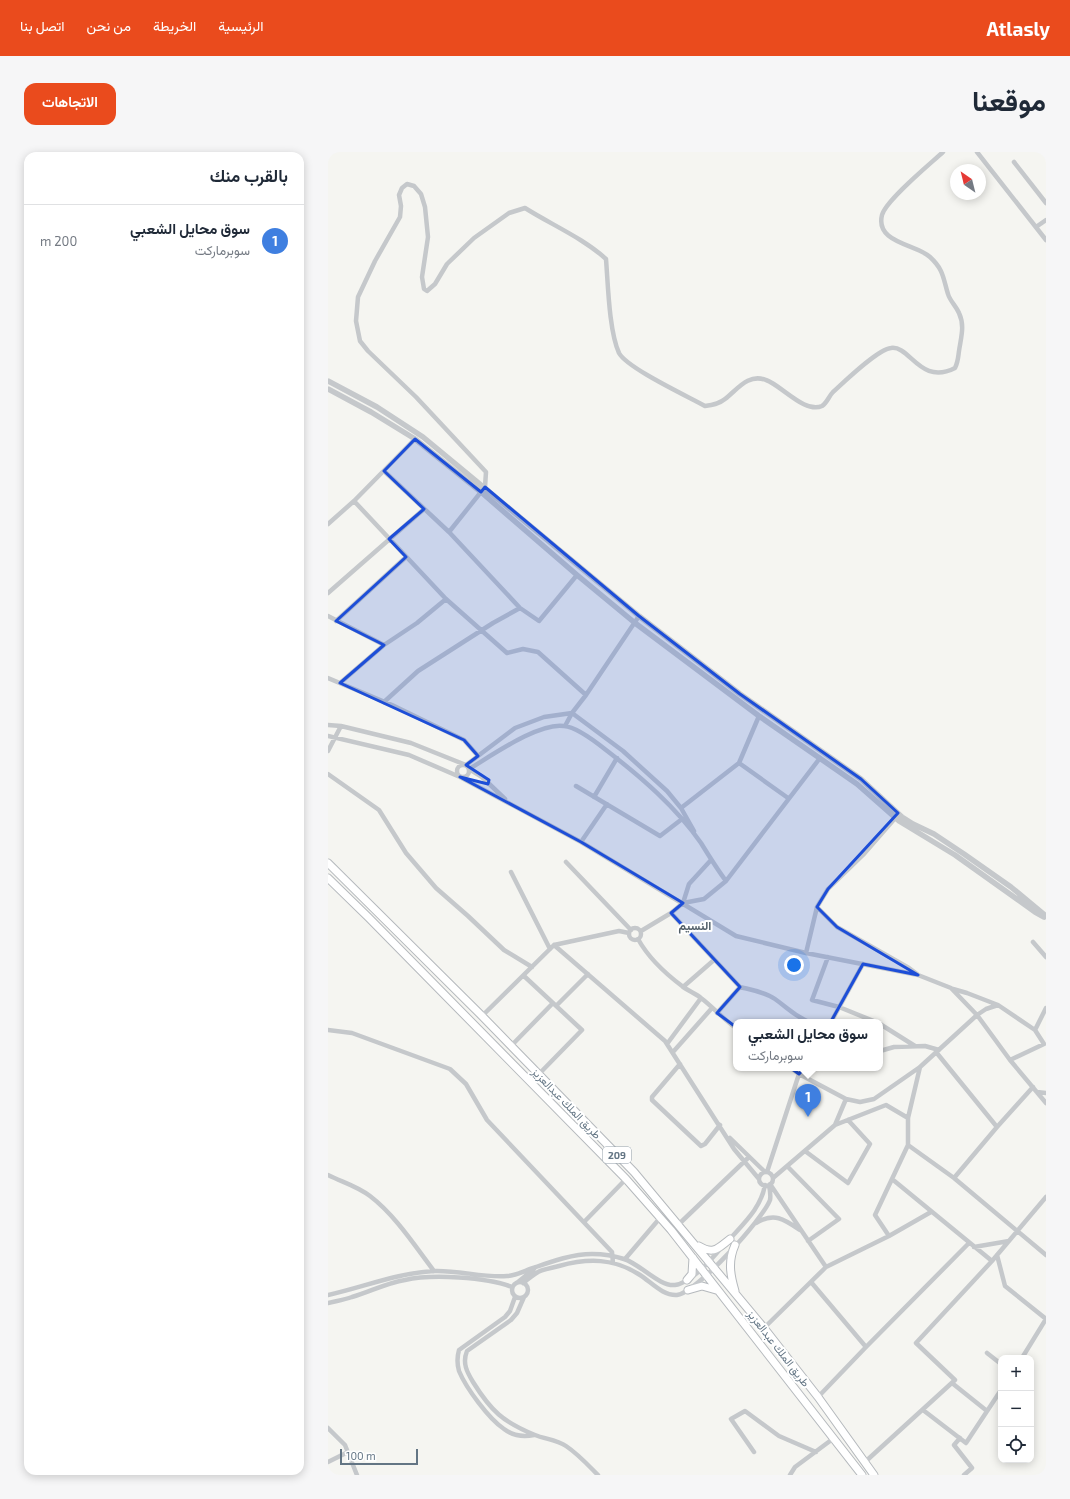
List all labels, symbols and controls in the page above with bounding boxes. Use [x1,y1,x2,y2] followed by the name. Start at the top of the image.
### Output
[20,17,65,34] text: اتصل بنا
[87,17,131,34] text: من نحن
[153,17,196,34] text: الخريطة
[218,17,264,34] text: الرئيسية
[986,17,1050,40] text: Atlasly
[24,83,116,125] button: الاتجاهات
[972,83,1046,117] text: موقعنا
[950,164,986,200] north arrow
[210,165,288,185] text: بالقرب منك
[130,219,250,237] text: سوق محايل الشعبي
[40,233,77,249] text: 200 m
[272,233,278,249] text: 1
[195,242,250,258] text: سوبرماركت
[679,918,711,934] district label: النسيم
[784,955,804,975] your location
[733,1019,883,1071] popup
[748,1024,868,1042] text: سوق محايل الشعبي
[748,1047,803,1063] text: سوبرماركت
[528,1064,604,1142] street label: طريق الملك عبدالعزيز
[795,1084,821,1117] pin: 1
[603,1147,631,1163] road number: 209
[744,1306,813,1389] street label: طريق الملك عبدالعزيز
[998,1355,1034,1463] map controls
[998,1355,1034,1391] button: +
[998,1391,1034,1427] button: −
[998,1427,1034,1463] button: locate
[340,1447,418,1466] scale bar
[346,1449,376,1462] text: 100 m

